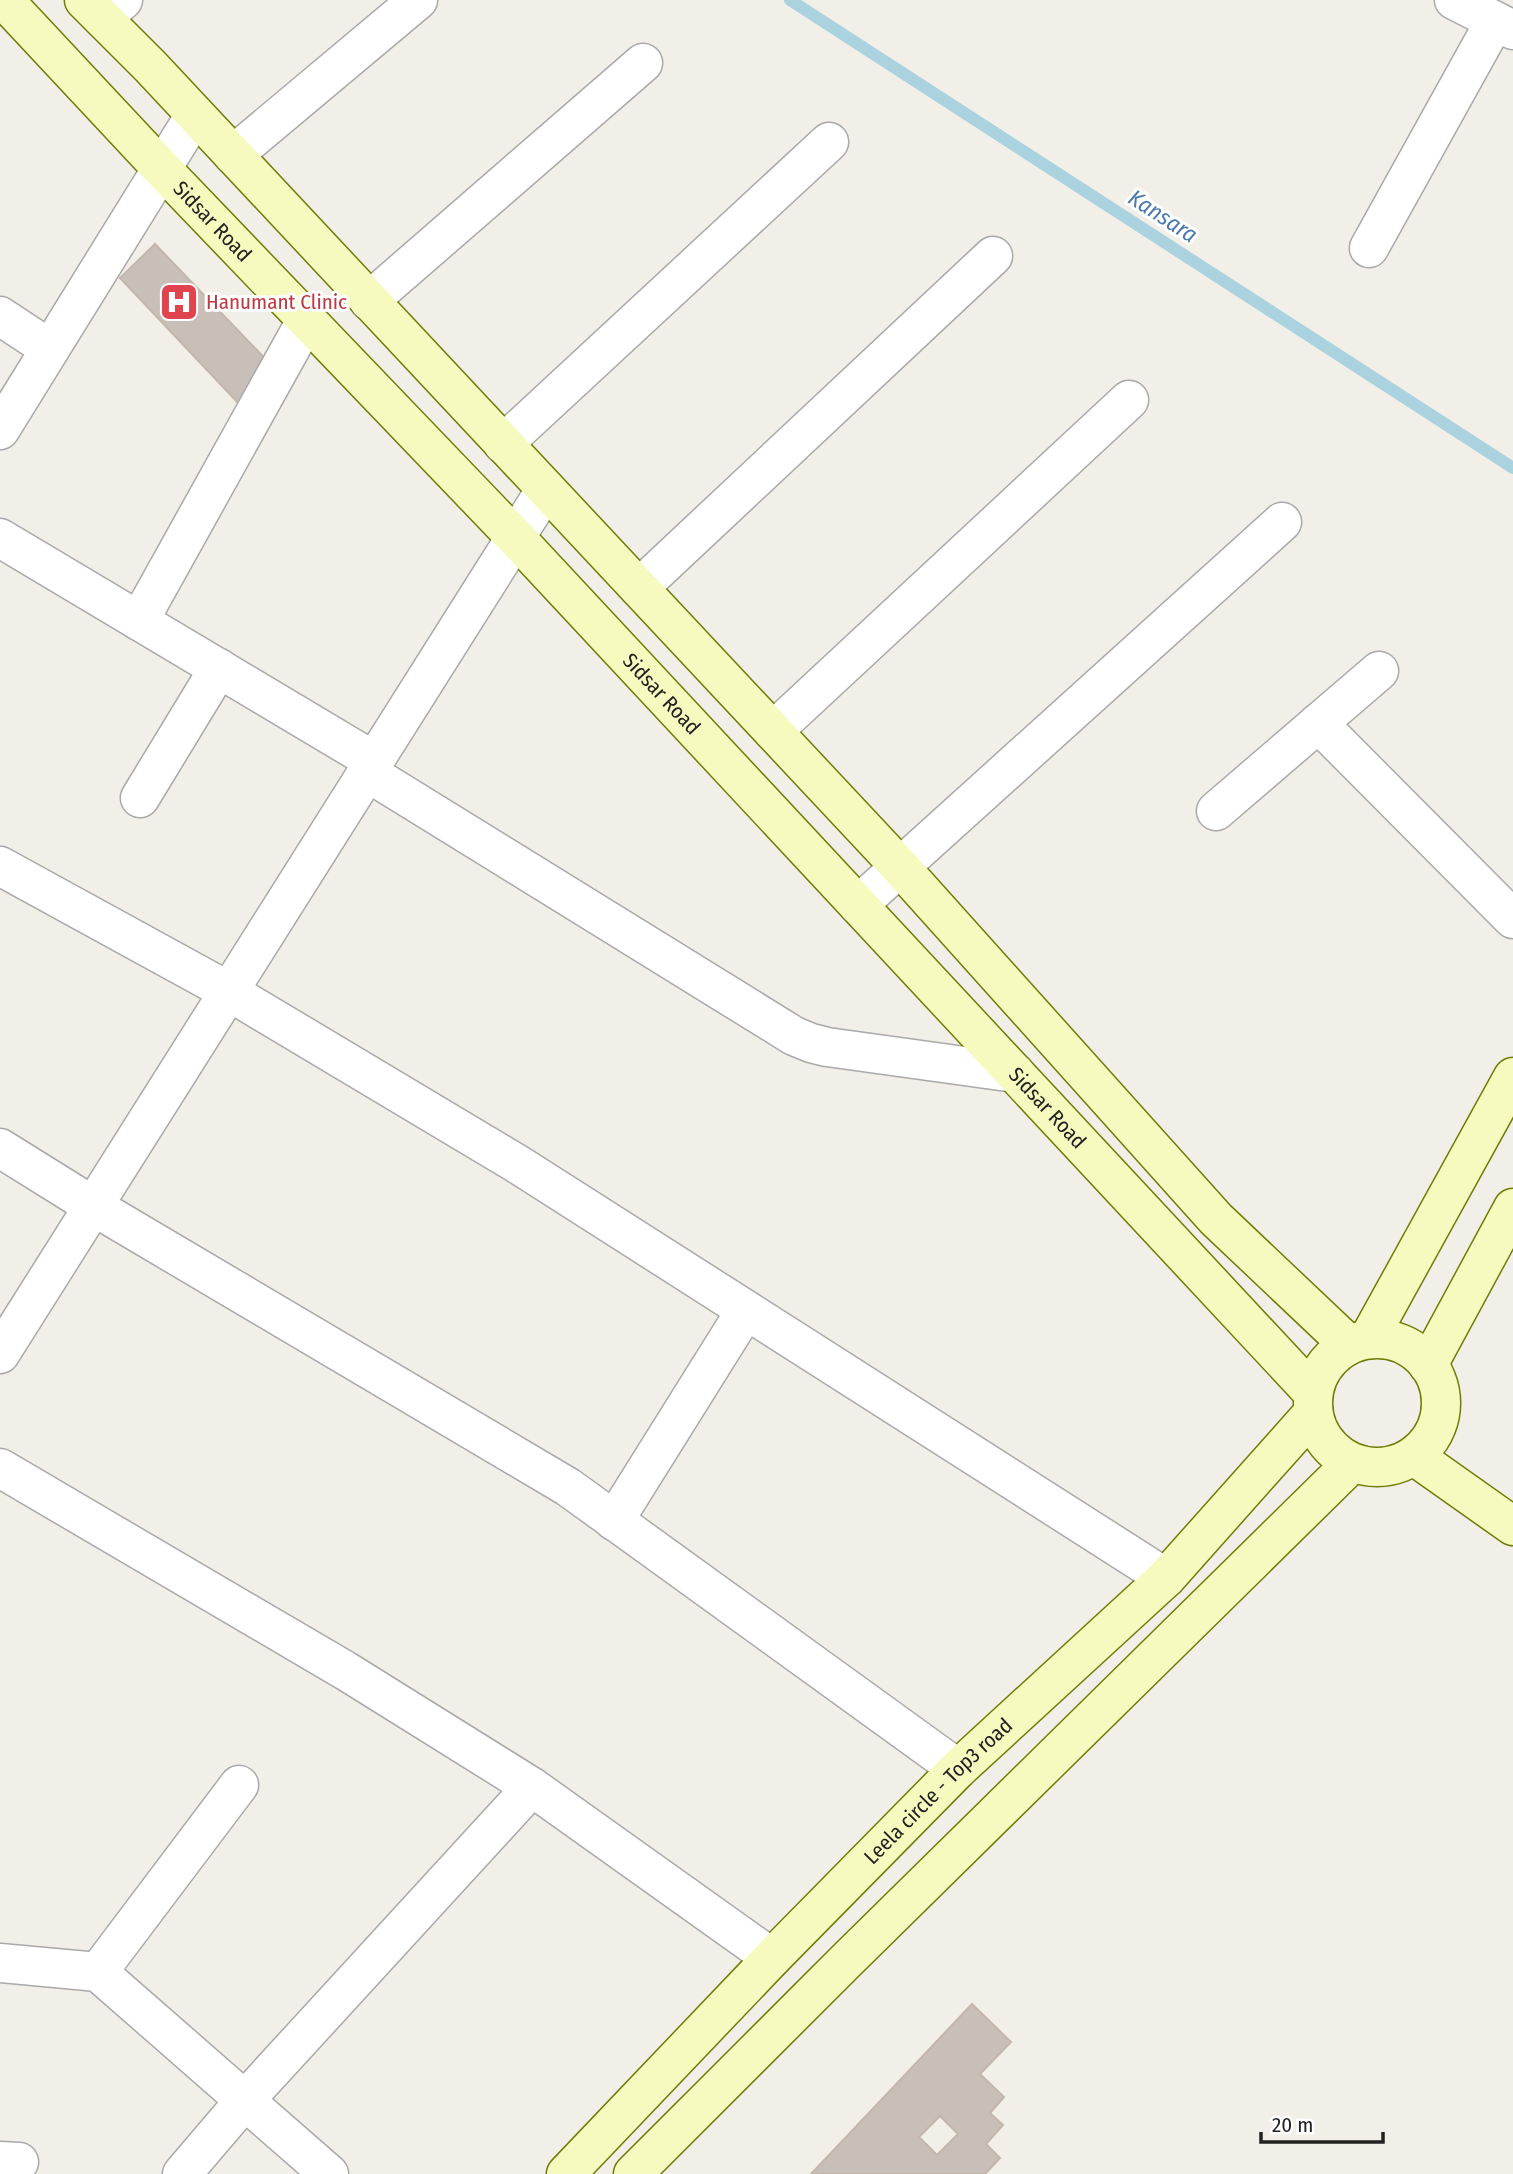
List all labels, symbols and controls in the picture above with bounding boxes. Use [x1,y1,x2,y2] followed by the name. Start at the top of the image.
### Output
[168,176,257,267] street label: Sidsar Road
[1123,183,1203,249] water label: Kansara
[158,281,200,323] hospital icon: Hanumant Clinic
[206,289,347,315] place label: Hanumant Clinic
[617,648,706,740] street label: Sidsar Road
[1003,1062,1092,1154] street label: Sidsar Road
[859,1713,1018,1870] street label: Leela circle - Top3 road
[1261,2100,1384,2144] scale bar
[1272,2112,1313,2138] text: 20 m

